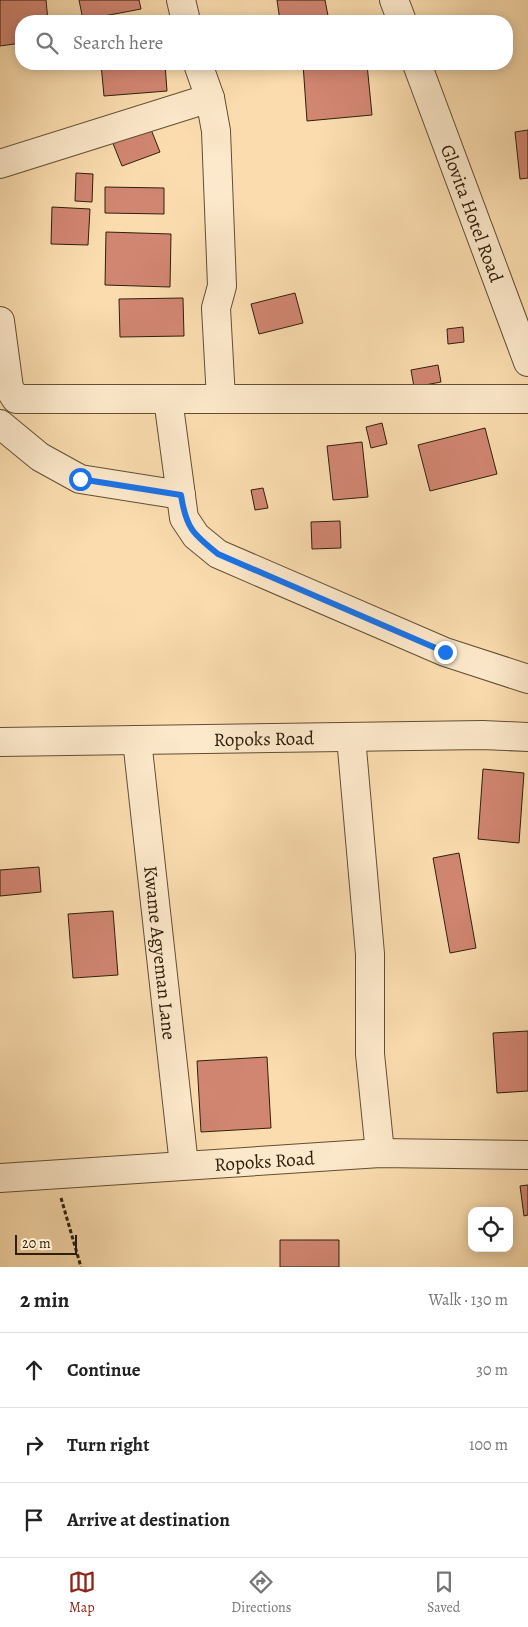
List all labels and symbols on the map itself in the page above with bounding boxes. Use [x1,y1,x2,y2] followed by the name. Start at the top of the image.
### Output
[434,141,509,287] street label: Glovita Hotel Road
[69,468,92,491] route start
[434,641,457,664] route end
[214,725,315,753] street label: Ropoks Road
[137,864,182,1041] street label: Kwame Agyeman Lane
[214,1145,316,1178] street label: Ropoks Road
[15,1232,78,1255] scale bar

